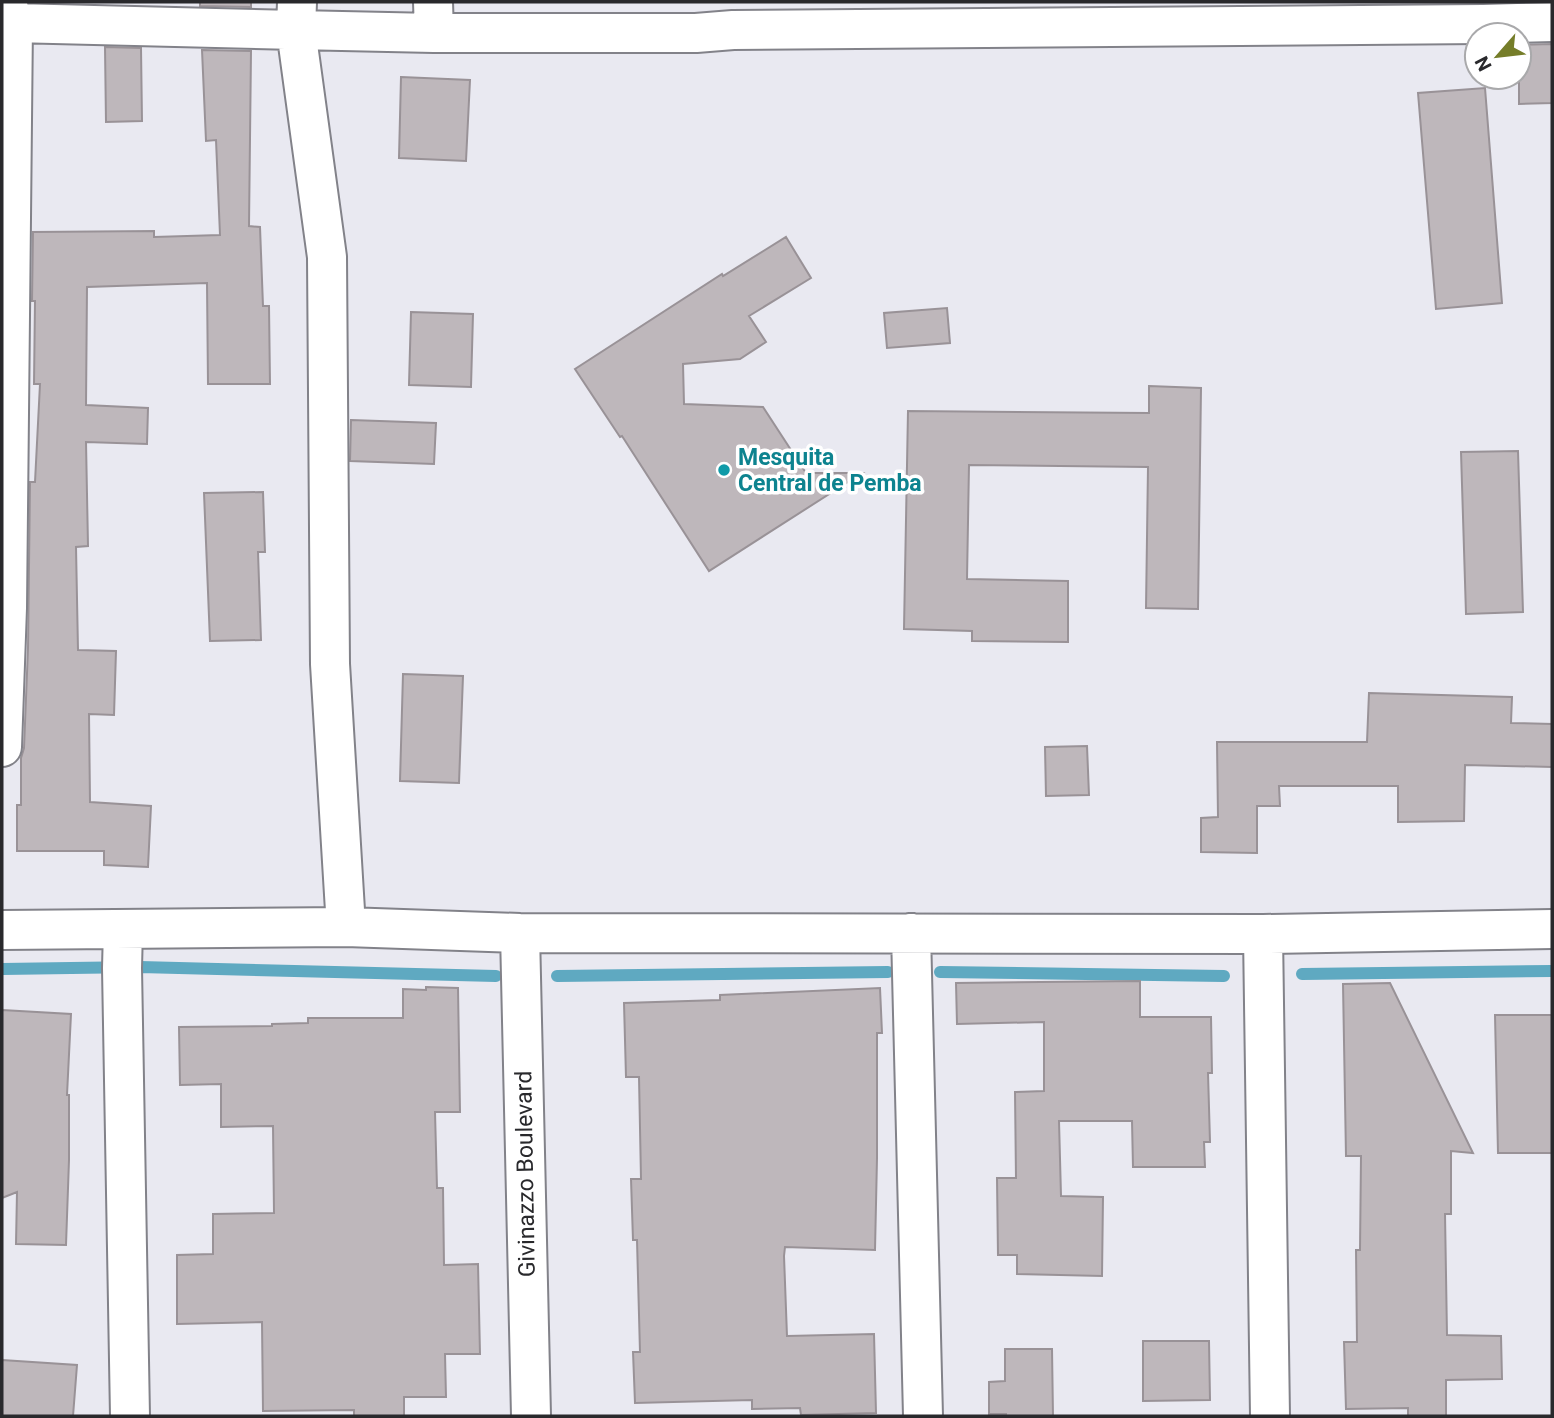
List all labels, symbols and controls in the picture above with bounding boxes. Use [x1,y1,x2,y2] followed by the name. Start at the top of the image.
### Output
[1463,21,1533,91] north arrow
[1470,52,1497,75] text: N
[738,444,922,497] place label: Mesquita Central de Pemba
[716,462,732,478] marker: Mesquita Central de Pemba
[510,1071,541,1277] street label: Givinazzo Boulevard

